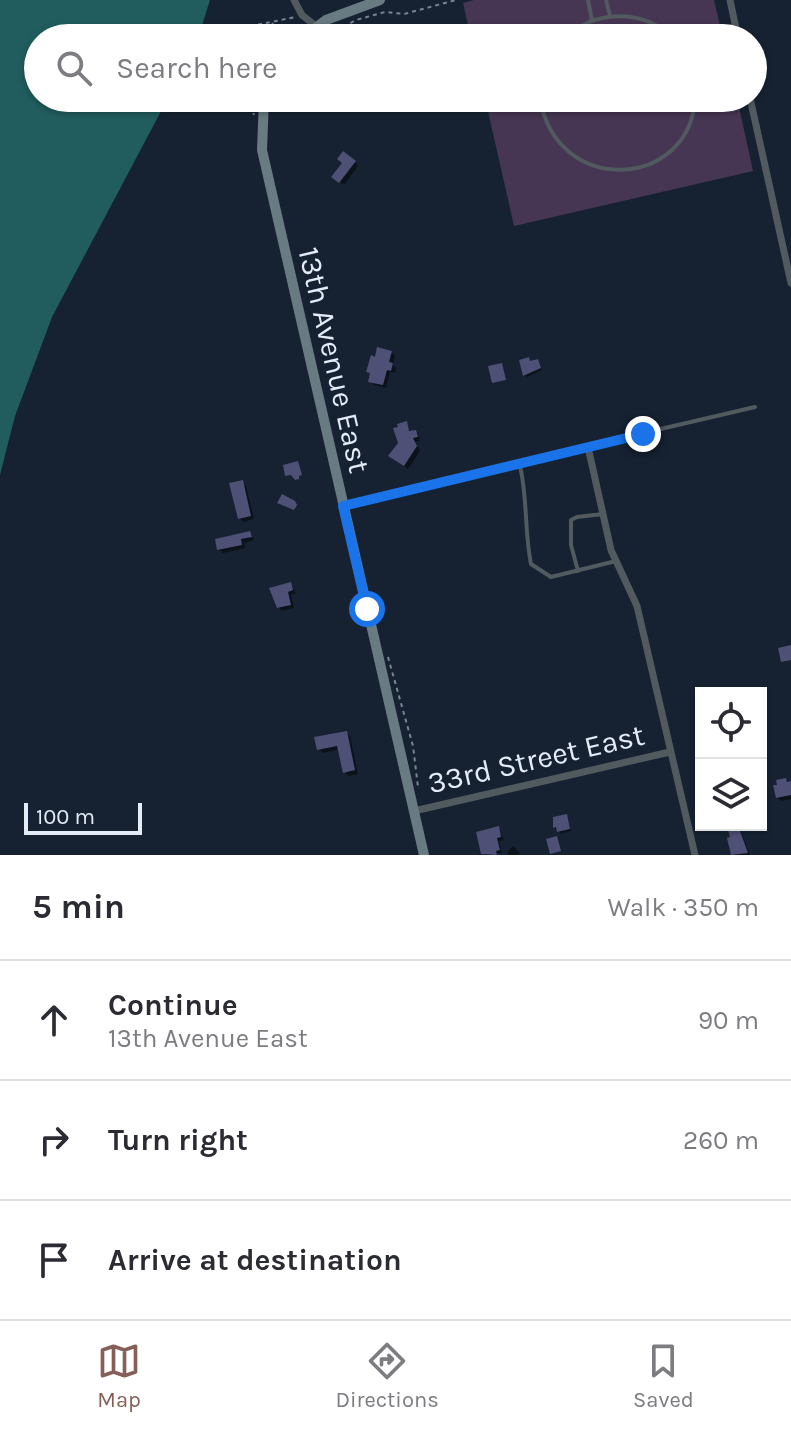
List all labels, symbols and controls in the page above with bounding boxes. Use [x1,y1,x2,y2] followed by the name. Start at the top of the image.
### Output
[24,24,767,112] search box
[52,46,96,90] icon: search
[116,50,277,86] text: Search here
[291,244,377,476] street label: 13th Avenue East
[625,416,661,452] route end
[349,591,385,627] route start
[695,687,767,831] map controls
[695,687,767,759] button: locate
[424,717,648,801] street label: 33rd Street East
[695,759,767,831] button: layers
[24,799,142,835] scale bar
[36,804,95,830] text: 100 m
[32,887,125,927] text: 5 min
[607,892,759,923] text: Walk · 350 m
[108,987,238,1023] text: Continue
[32,998,76,1042] icon: ahead
[698,1005,759,1036] text: 90 m
[108,1023,308,1054] text: 13th Avenue East
[32,1118,76,1162] icon: right
[108,1122,248,1158] text: Turn right
[683,1125,759,1156] text: 260 m
[32,1238,76,1282] icon: arrive
[108,1242,402,1278] text: Arrive at destination
[97,1339,141,1413] tab: Map
[335,1339,439,1413] tab: Directions
[633,1339,694,1413] tab: Saved

